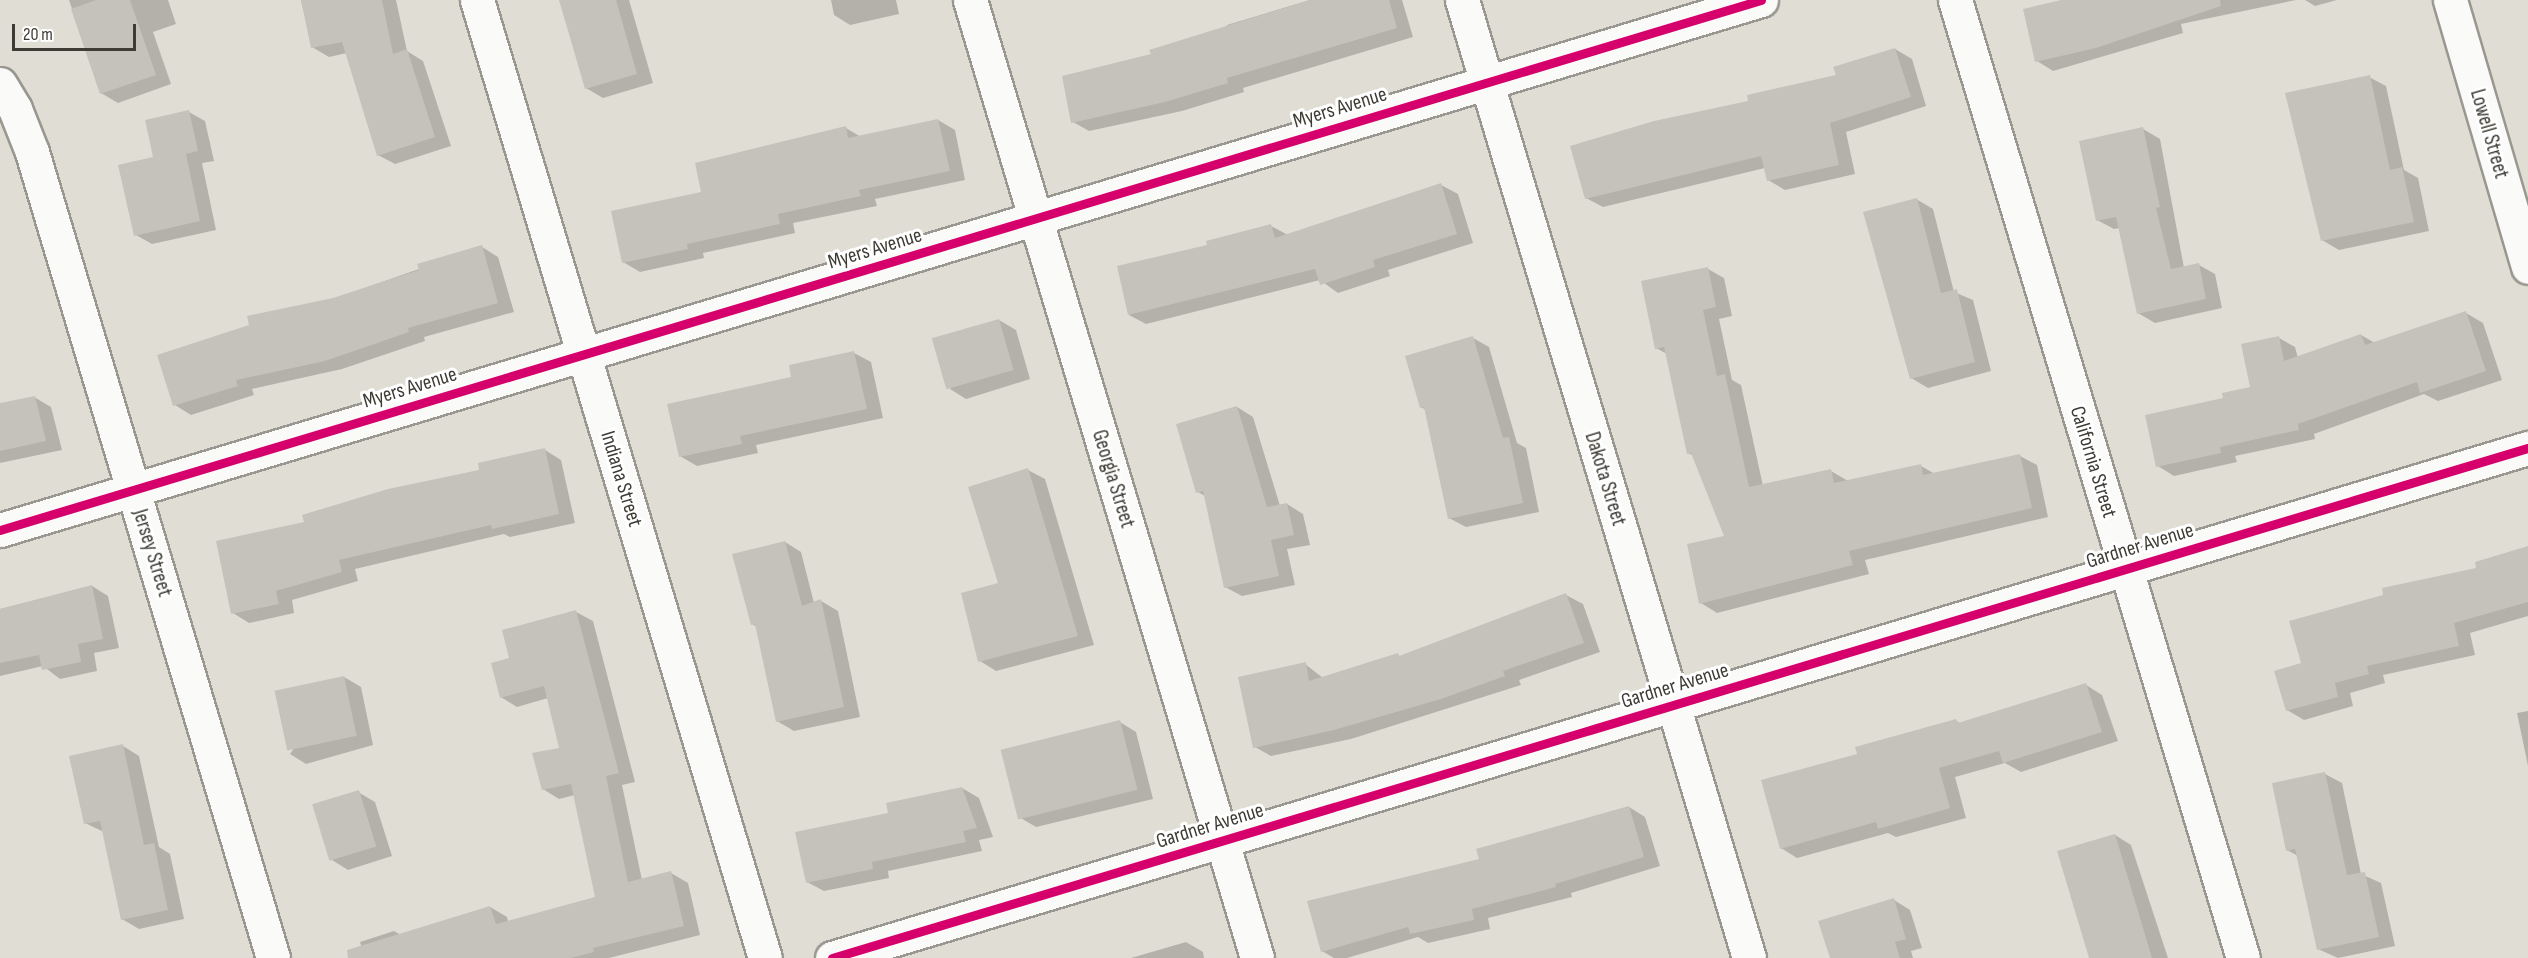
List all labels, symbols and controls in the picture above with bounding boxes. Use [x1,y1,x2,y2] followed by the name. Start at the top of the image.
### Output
[15,12,140,50] scale bar
[23,24,53,45] text: 20 m
[1290,82,1390,134] street label: Myers Avenue
[2464,86,2514,182] street label: Lowell Street
[825,223,925,275] street label: Myers Avenue
[360,362,460,414] street label: Myers Avenue
[2064,403,2122,521] street label: California Street
[1086,427,1140,531] street label: Georgia Street
[595,428,647,530] street label: Indiana Street
[1579,429,1631,529] street label: Dakota Street
[127,506,177,600] street label: Jersey Street
[2083,518,2197,574] street label: Gardner Avenue
[1618,658,1732,714] street label: Gardner Avenue
[1153,798,1267,854] street label: Gardner Avenue

